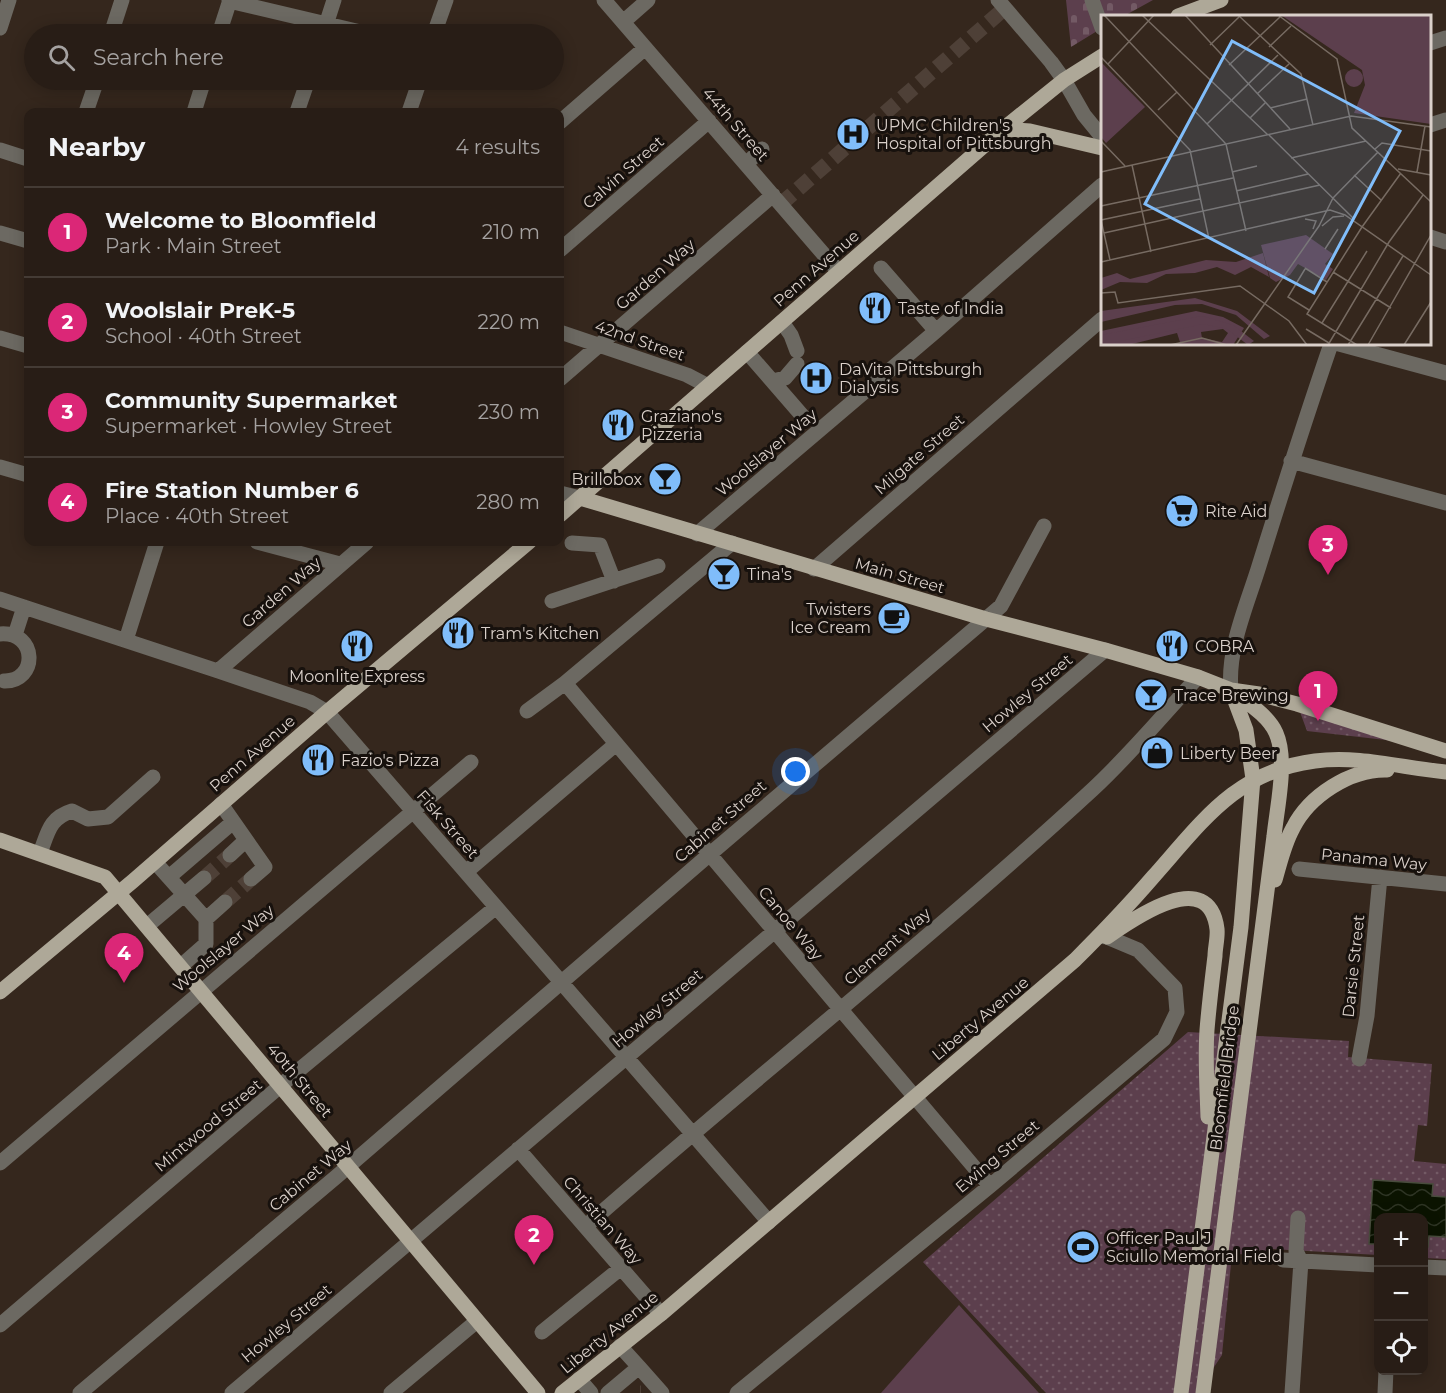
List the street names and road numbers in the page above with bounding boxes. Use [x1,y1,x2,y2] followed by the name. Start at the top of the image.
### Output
[699,84,773,165] street label: 44th Street
[579,132,668,213] street label: Calvin Street
[770,226,863,311] street label: Penn Avenue
[612,235,699,314] street label: Garden Way
[592,316,688,365] street label: 42nd Street
[712,404,821,500] street label: Woolslayer Way
[871,410,968,499] street label: Milgate Street
[238,553,325,632] street label: Garden Way
[853,554,947,597] street label: Main Street
[978,650,1077,737] street label: Howley Street
[206,711,299,796] street label: Penn Avenue
[671,776,770,866] street label: Cabinet Street
[413,786,483,863] street label: Fisk Street
[1320,844,1428,875] street label: Panama Way
[754,883,827,964] street label: Canoe Way
[169,900,278,996] street label: Woolslayer Way
[840,904,935,989] street label: Clement Way
[1339,913,1368,1018] street label: Darsie Street
[608,965,707,1052] street label: Howley Street
[928,973,1032,1064] street label: Liberty Avenue
[1206,1004,1243,1152] street label: Bloomfield Bridge
[263,1039,337,1122] street label: 40th Street
[151,1075,266,1176] street label: Mintwood Street
[952,1116,1043,1197] street label: Ewing Street
[265,1135,356,1215] street label: Cabinet Way
[559,1172,646,1269] street label: Christian Way
[237,1280,336,1367] street label: Howley Street
[557,1287,662,1378] street label: Liberty Avenue

